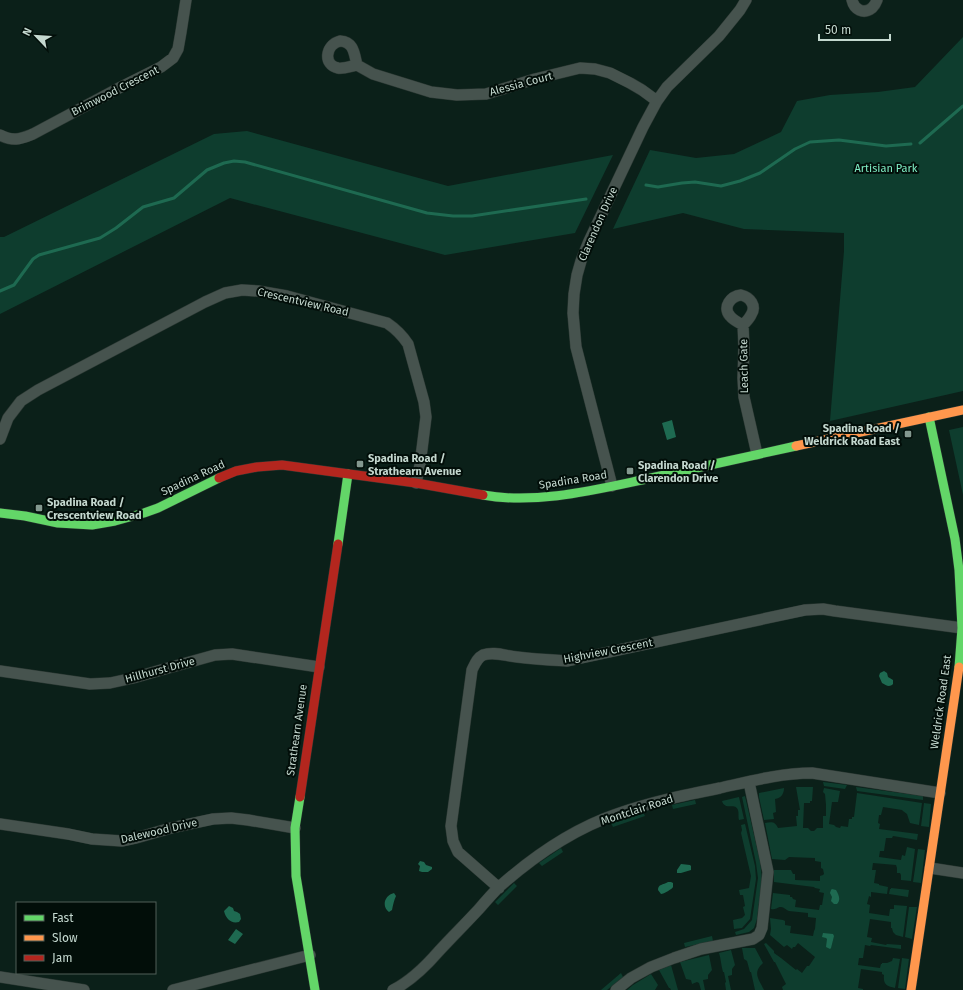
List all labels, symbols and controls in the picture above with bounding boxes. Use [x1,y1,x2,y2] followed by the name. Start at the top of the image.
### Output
[16,16,56,56] north arrow
[819,16,890,42] scale bar
[825,23,851,37] text: 50 m
[20,26,35,38] text: N
[69,63,161,119] street label: Brimwood Crescent
[488,69,554,99] street label: Alessia Court
[855,162,918,175] park label: Artisian Park
[576,185,620,263] street label: Clarendon Drive
[256,285,350,319] street label: Crescentview Road
[737,339,751,393] street label: Leach Gate
[804,422,901,448] place label: Spadina Road / Weldrick Road East
[903,429,913,439] marker: Spadina Road / Weldrick Road East
[368,452,461,478] place label: Spadina Road / Strathearn Avenue
[159,458,227,498] street label: Spadina Road
[355,459,365,469] marker: Spadina Road / Strathearn Avenue
[638,459,718,485] place label: Spadina Road / Clarendon Drive
[625,466,635,476] marker: Spadina Road / Clarendon Drive
[538,468,608,492] street label: Spadina Road
[47,496,142,522] place label: Spadina Road / Crescentview Road
[34,503,44,513] marker: Spadina Road / Crescentview Road
[562,636,654,666] street label: Highview Crescent
[124,654,196,686] street label: Hillhurst Drive
[928,654,954,750] street label: Weldrick Road East
[284,683,310,777] street label: Strathearn Avenue
[599,792,675,828] street label: Montclair Road
[120,816,198,846] street label: Dalewood Drive
[16,902,156,974] legend
[52,911,74,925] text: Fast
[52,931,78,945] text: Slow
[52,951,72,965] text: Jam

